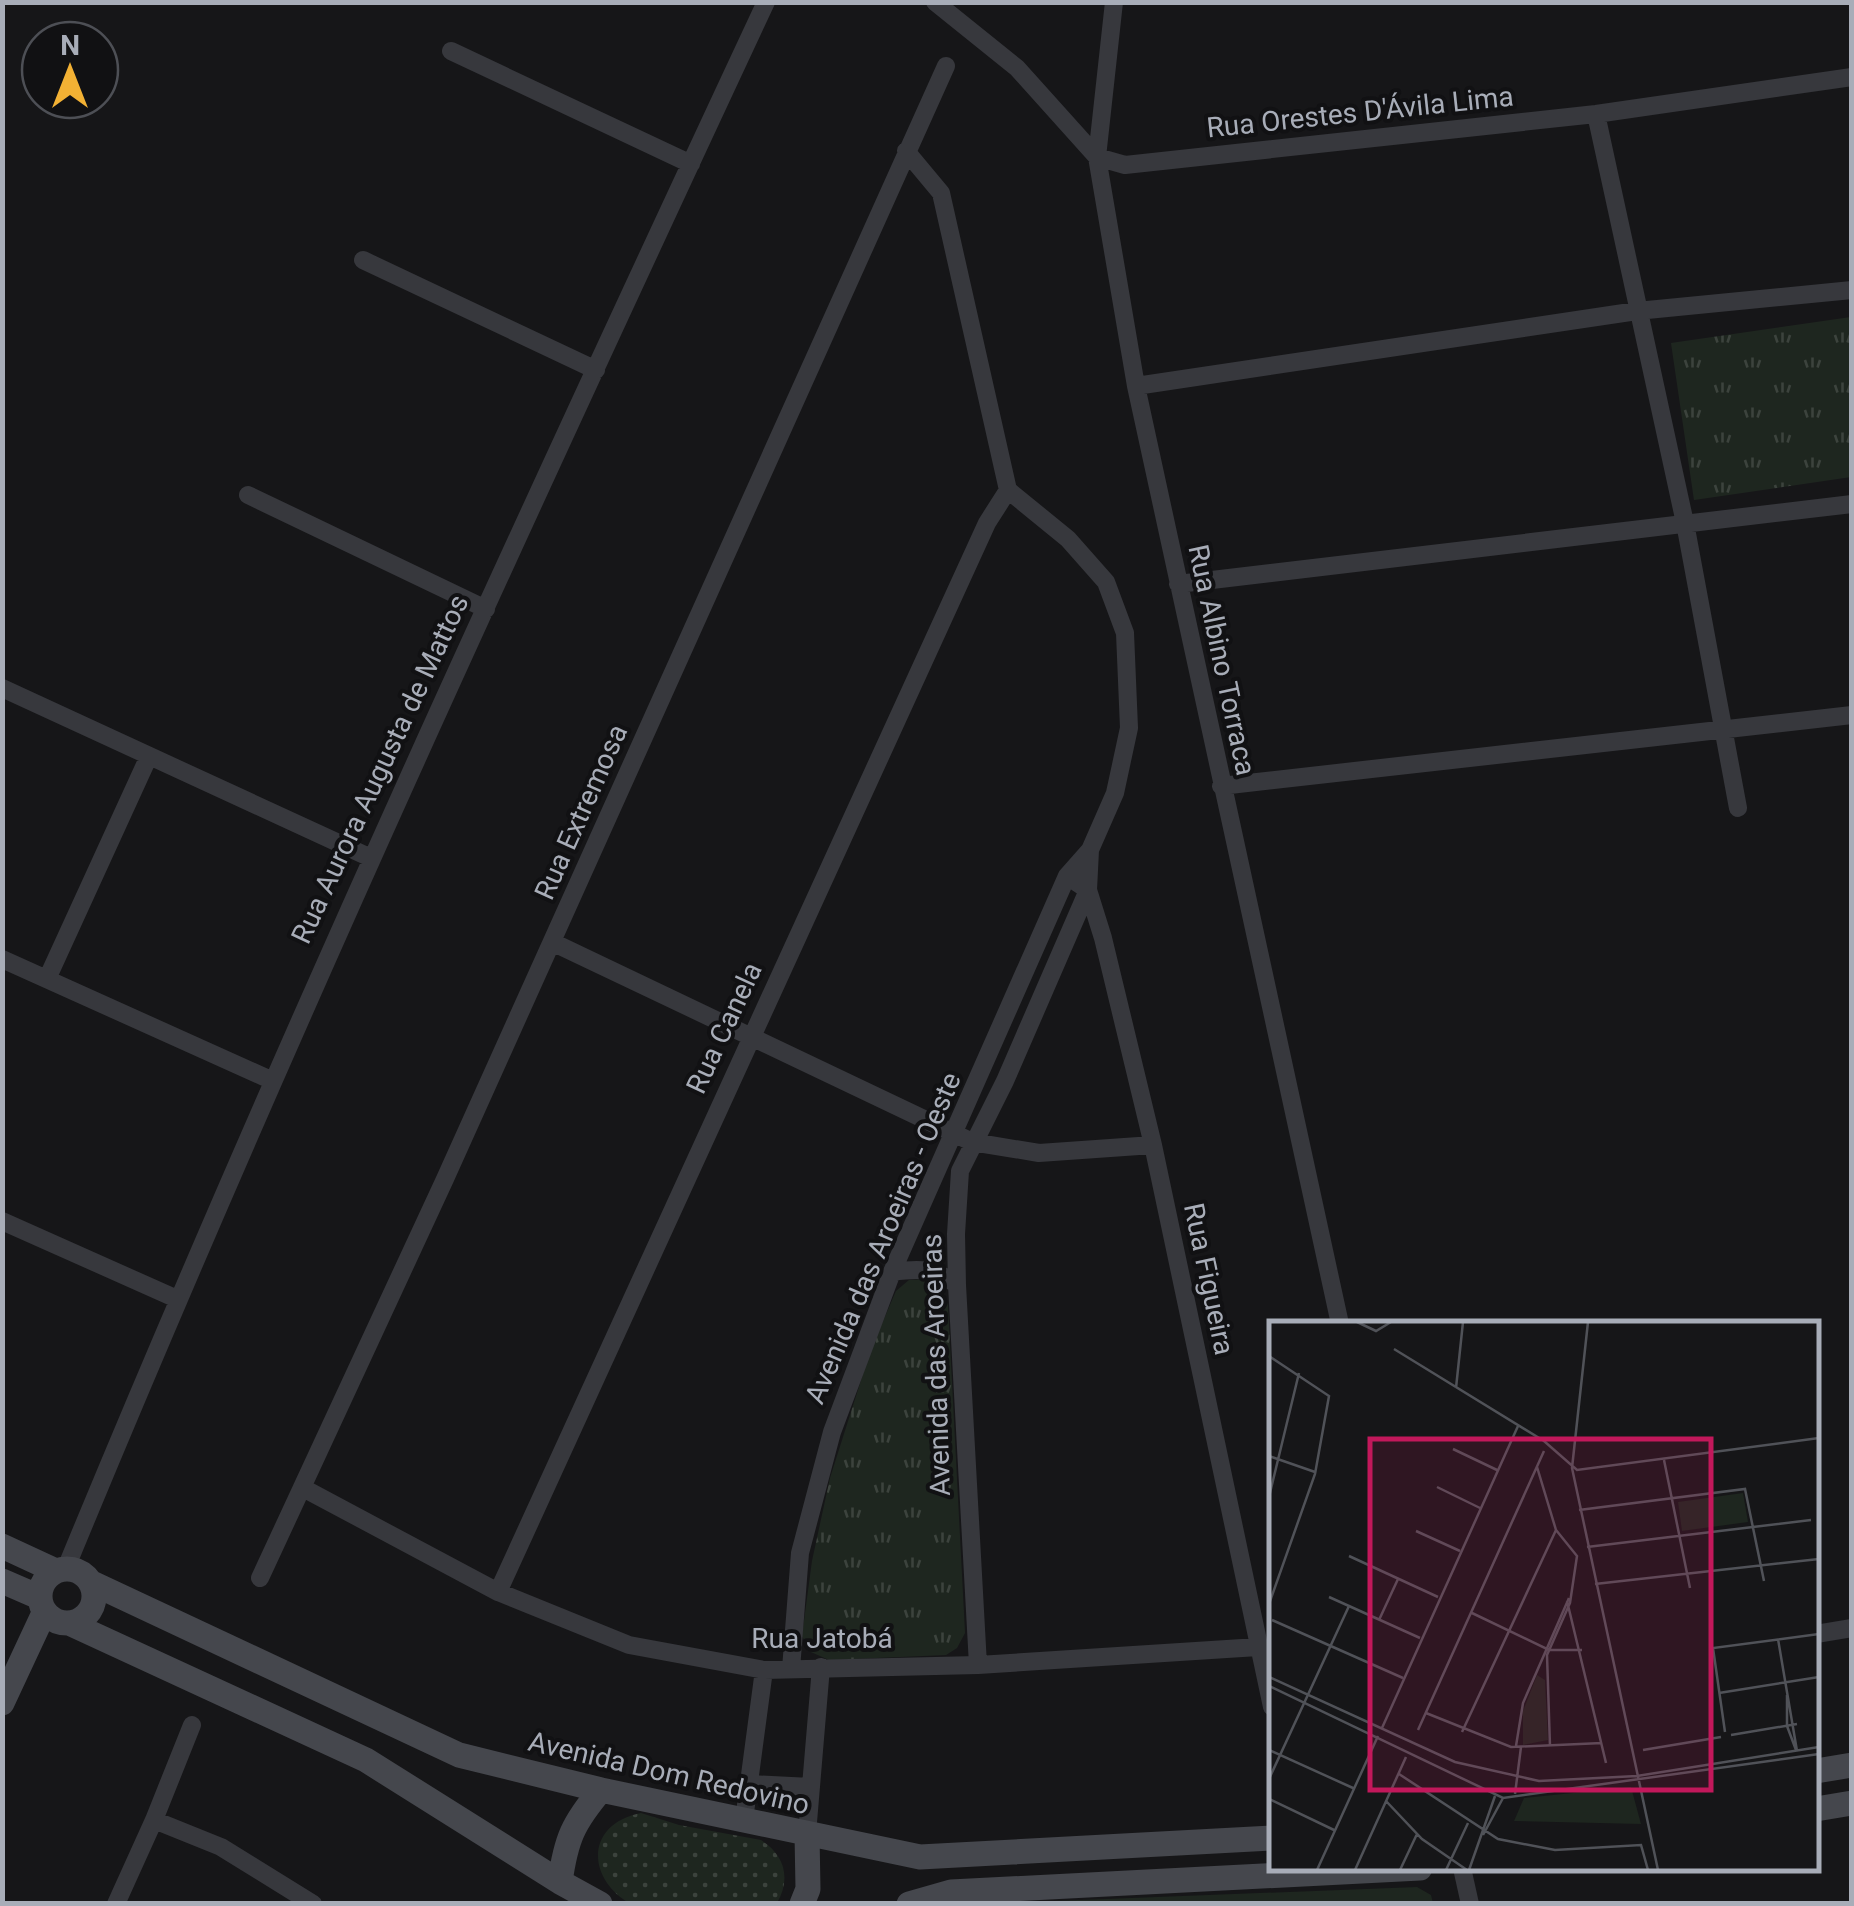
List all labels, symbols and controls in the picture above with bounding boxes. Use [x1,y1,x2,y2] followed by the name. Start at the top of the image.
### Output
[20,20,120,120] north arrow
[60,29,80,62] text: N
[1205,79,1515,145] street label: Rua Orestes D'Ávila Lima
[1181,542,1263,778] street label: Rua Albino Torraca
[285,589,475,949] street label: Rua Aurora Augusta de Mattos
[528,719,634,905] street label: Rua Extremosa
[679,957,769,1099] street label: Rua Canela
[798,1067,968,1409] street label: Avenida das Aroeiras - Oeste
[1177,1200,1241,1358] street label: Rua Figueira
[915,1233,957,1497] street label: Avenida das Aroeiras
[1269,1321,1819,1871] inset map
[751,1622,893,1655] street label: Rua Jatobá
[525,1725,813,1821] street label: Avenida Dom Redovino

